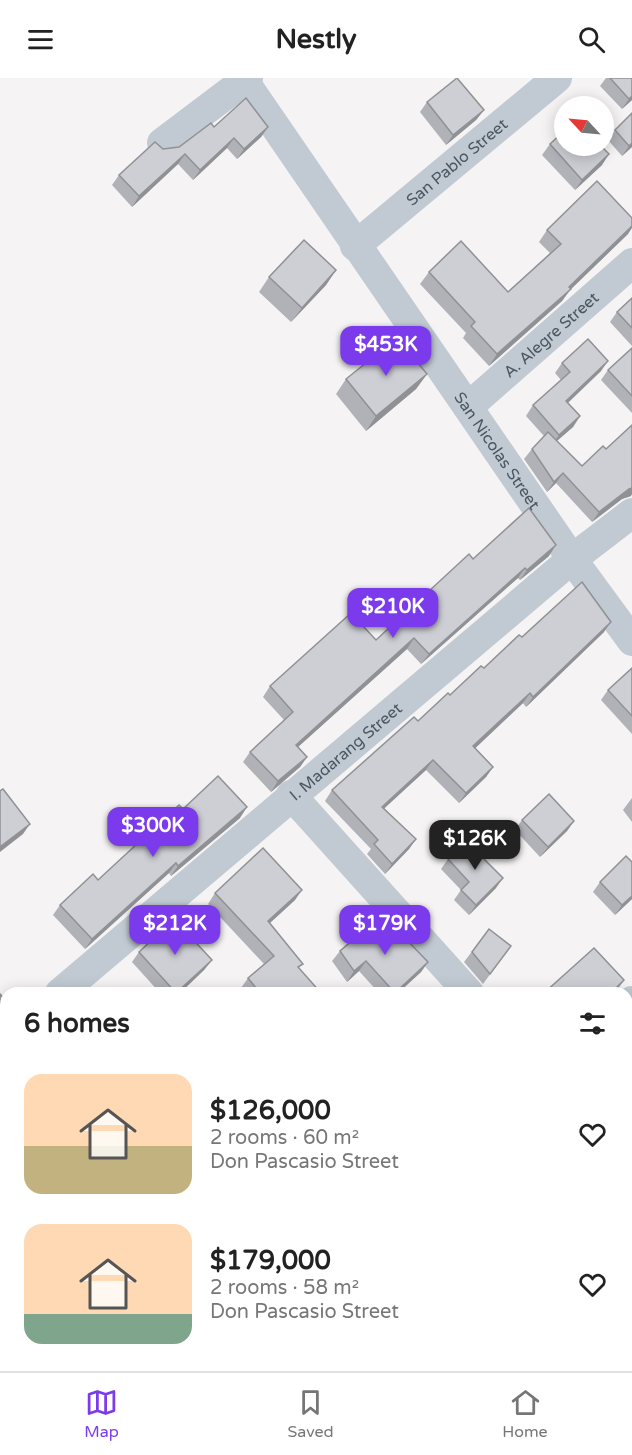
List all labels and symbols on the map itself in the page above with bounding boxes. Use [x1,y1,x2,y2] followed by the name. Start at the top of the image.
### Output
[554,96,614,156] north arrow
[402,114,512,210] street label: San Pablo Street
[500,288,603,382] street label: A. Alegre Street
[344,326,428,377] pin: $453K
[449,388,544,514] street label: San Nicolas Street
[351,588,435,639] pin: $210K
[286,699,406,805] street label: I. Madarang Street
[111,807,195,858] pin: $300K
[433,820,517,871] pin: $126K
[133,905,217,956] pin: $212K
[343,905,427,956] pin: $179K

